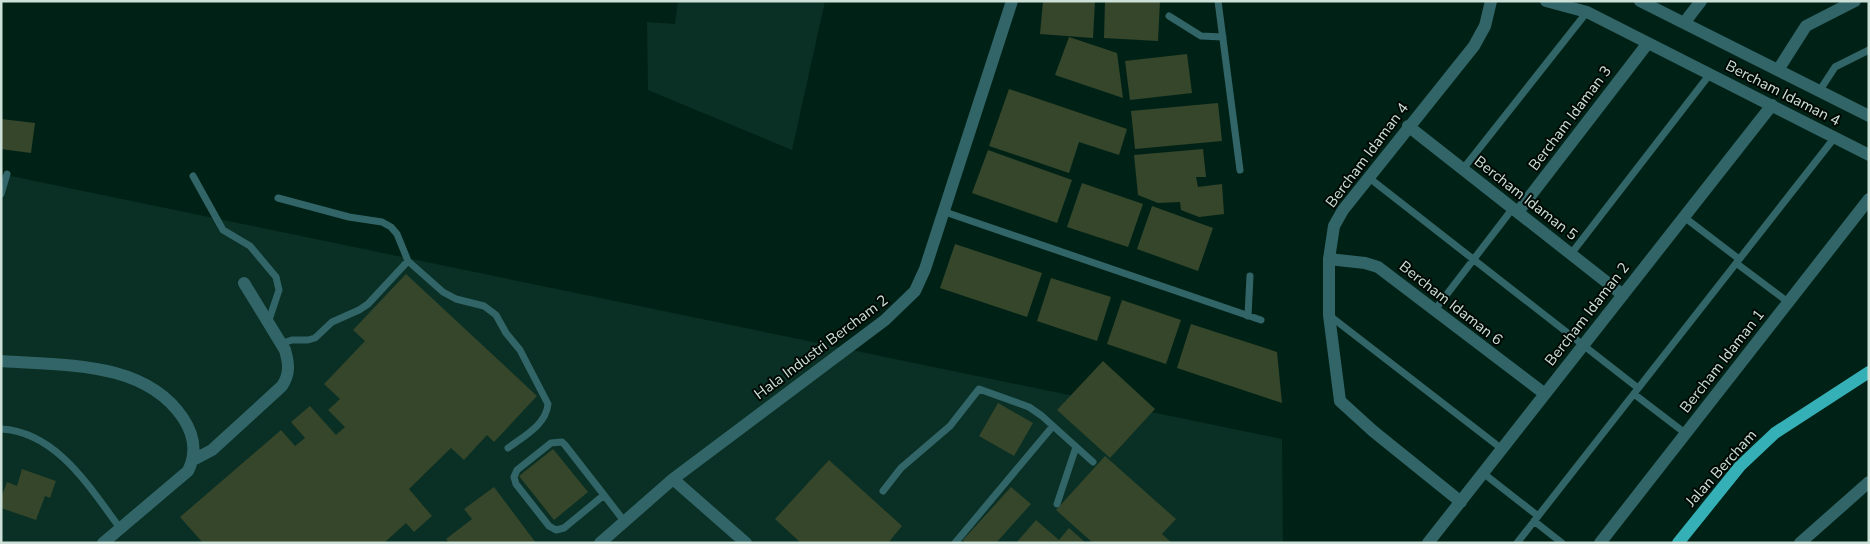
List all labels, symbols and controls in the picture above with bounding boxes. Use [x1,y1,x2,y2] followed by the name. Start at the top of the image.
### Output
[1722,55,1844,131] street label: Bercham Idaman 4
[1524,62,1616,174] street label: Bercham Idaman 3
[1321,99,1413,211] street label: Bercham Idaman 4
[1470,151,1582,245] street label: Bercham Idaman 5
[1395,256,1507,350] street label: Bercham Idaman 6
[1540,258,1634,370] street label: Bercham Idaman 2
[750,290,892,404] street label: Hala Industri Bercham 2
[1675,305,1769,417] street label: Bercham Idaman 1
[1680,425,1761,512] street label: Jalan Bercham

